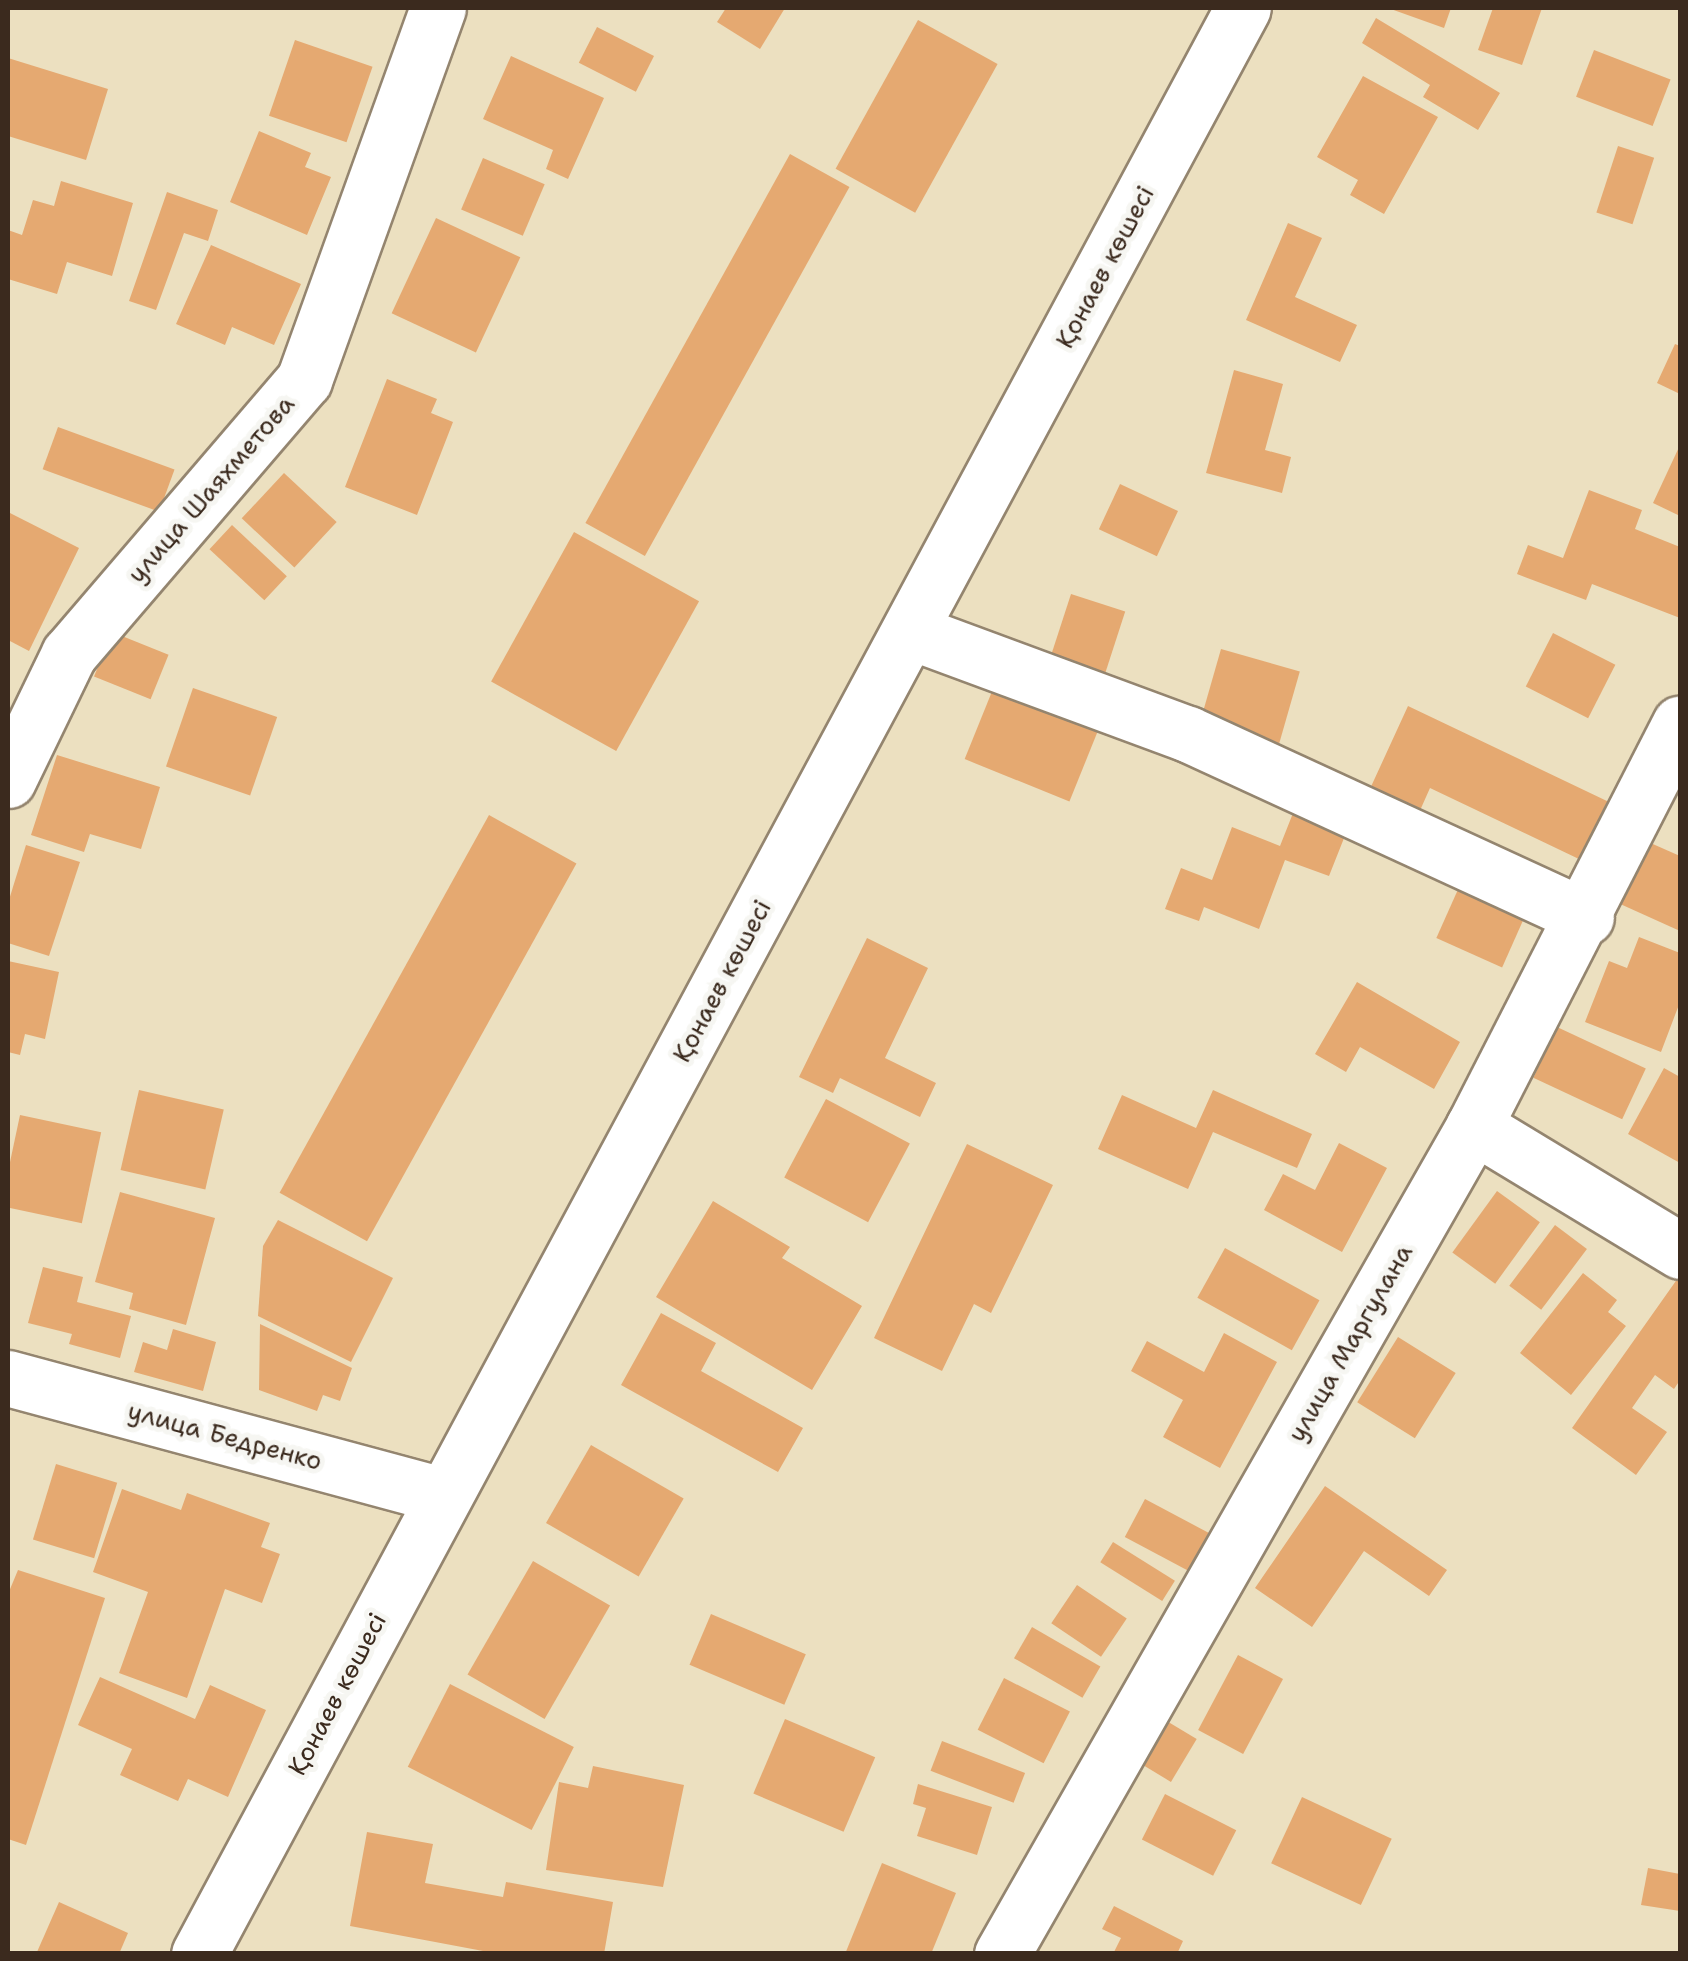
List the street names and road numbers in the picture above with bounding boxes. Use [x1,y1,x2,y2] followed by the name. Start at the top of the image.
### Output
[1050,181,1160,353] street label: Қонаев көшесі
[121,389,301,589] street label: улица Шаяхметова
[667,895,777,1067] street label: Қонаев көшесі
[1281,1239,1419,1447] street label: улица Маргулана
[125,1396,325,1476] street label: улица Бедренко
[282,1608,392,1780] street label: Қонаев көшесі

